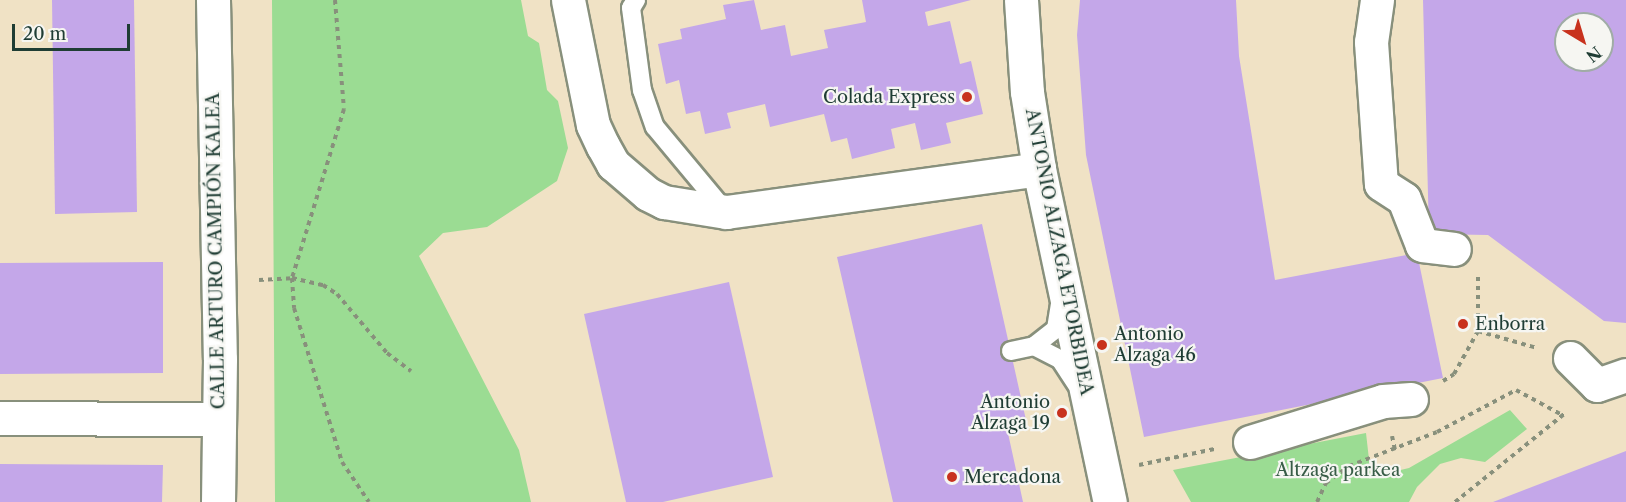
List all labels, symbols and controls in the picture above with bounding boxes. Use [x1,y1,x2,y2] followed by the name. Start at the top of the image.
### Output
[15,12,134,50] scale bar
[1554,12,1614,72] north arrow
[23,23,66,45] text: 20 m
[1582,42,1605,67] text: N
[823,86,955,108] place label: Colada Express
[960,90,974,104] marker: Colada Express
[202,92,230,410] street label: CALLE ARTURO CAMPIÓN KALEA
[1020,106,1098,398] street label: ANTONIO ALZAGA ETORBIDEA
[1475,313,1545,335] place label: Enborra
[1456,317,1470,331] marker: Enborra
[1114,324,1196,366] place label: Antonio Alzaga 46
[1095,338,1109,352] marker: Antonio Alzaga 46
[971,392,1050,434] place label: Antonio Alzaga 19
[1055,406,1069,420] marker: Antonio Alzaga 19
[1276,459,1400,481] park label: Altzaga parkea
[964,466,1061,488] place label: Mercadona
[945,470,959,484] marker: Mercadona

